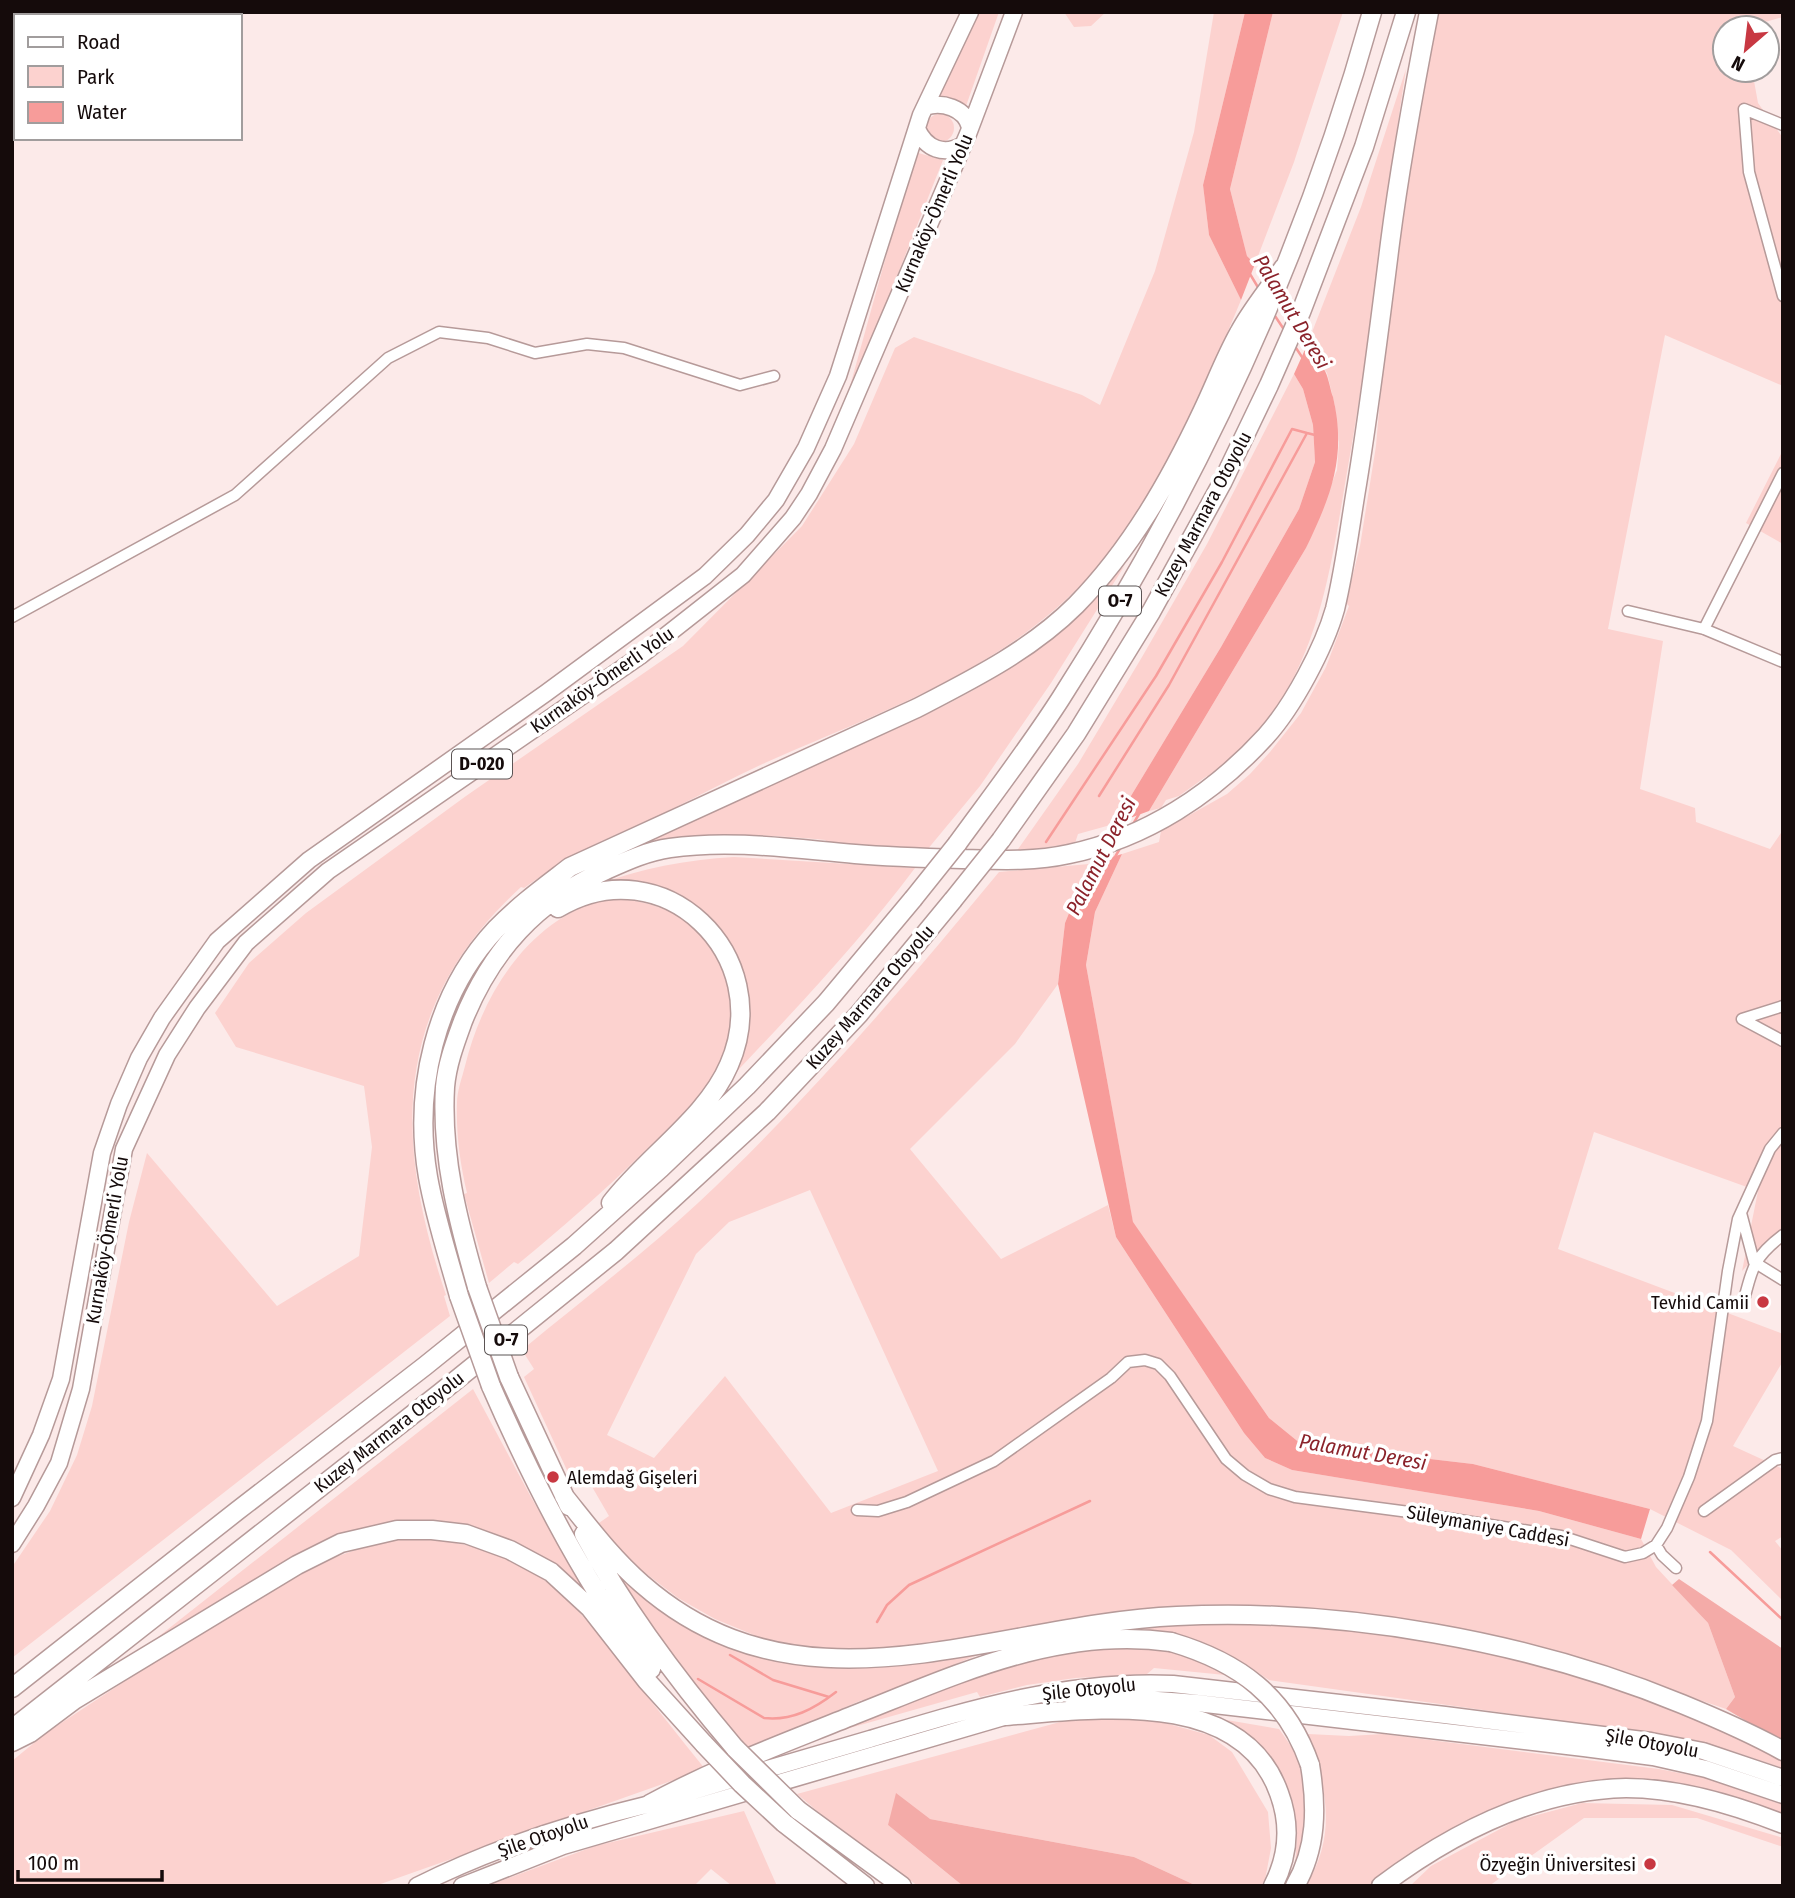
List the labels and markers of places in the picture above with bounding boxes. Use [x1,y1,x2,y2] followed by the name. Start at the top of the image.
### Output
[1651,1291,1749,1314] place label: Tevhid Camii
[1755,1294,1771,1310] marker: Tevhid Camii
[567,1466,698,1489] place label: Alemdağ Gişeleri
[545,1469,561,1485] marker: Alemdağ Gişeleri
[1480,1853,1636,1876] place label: Özyeğin Üniversitesi
[1642,1856,1658,1872] marker: Özyeğin Üniversitesi

